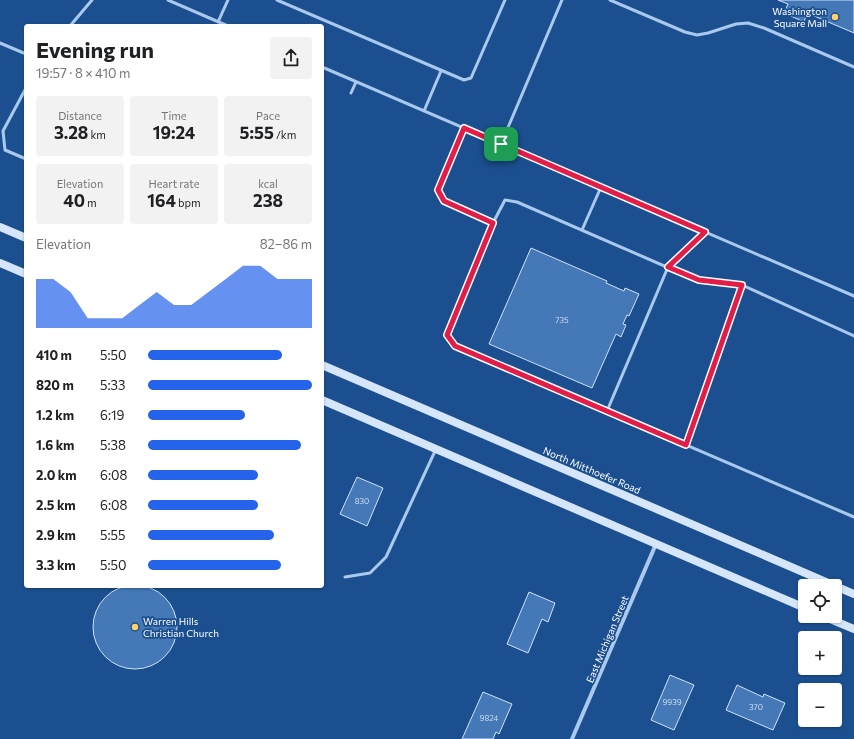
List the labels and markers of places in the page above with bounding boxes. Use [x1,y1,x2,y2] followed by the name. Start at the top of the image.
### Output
[772,5,827,29] place label: Washington Square Mall
[830,12,840,22] marker: Washington Square Mall
[484,127,518,161] pin
[143,615,219,639] place label: Warren Hills Christian Church
[130,622,140,632] marker: Warren Hills Christian Church

